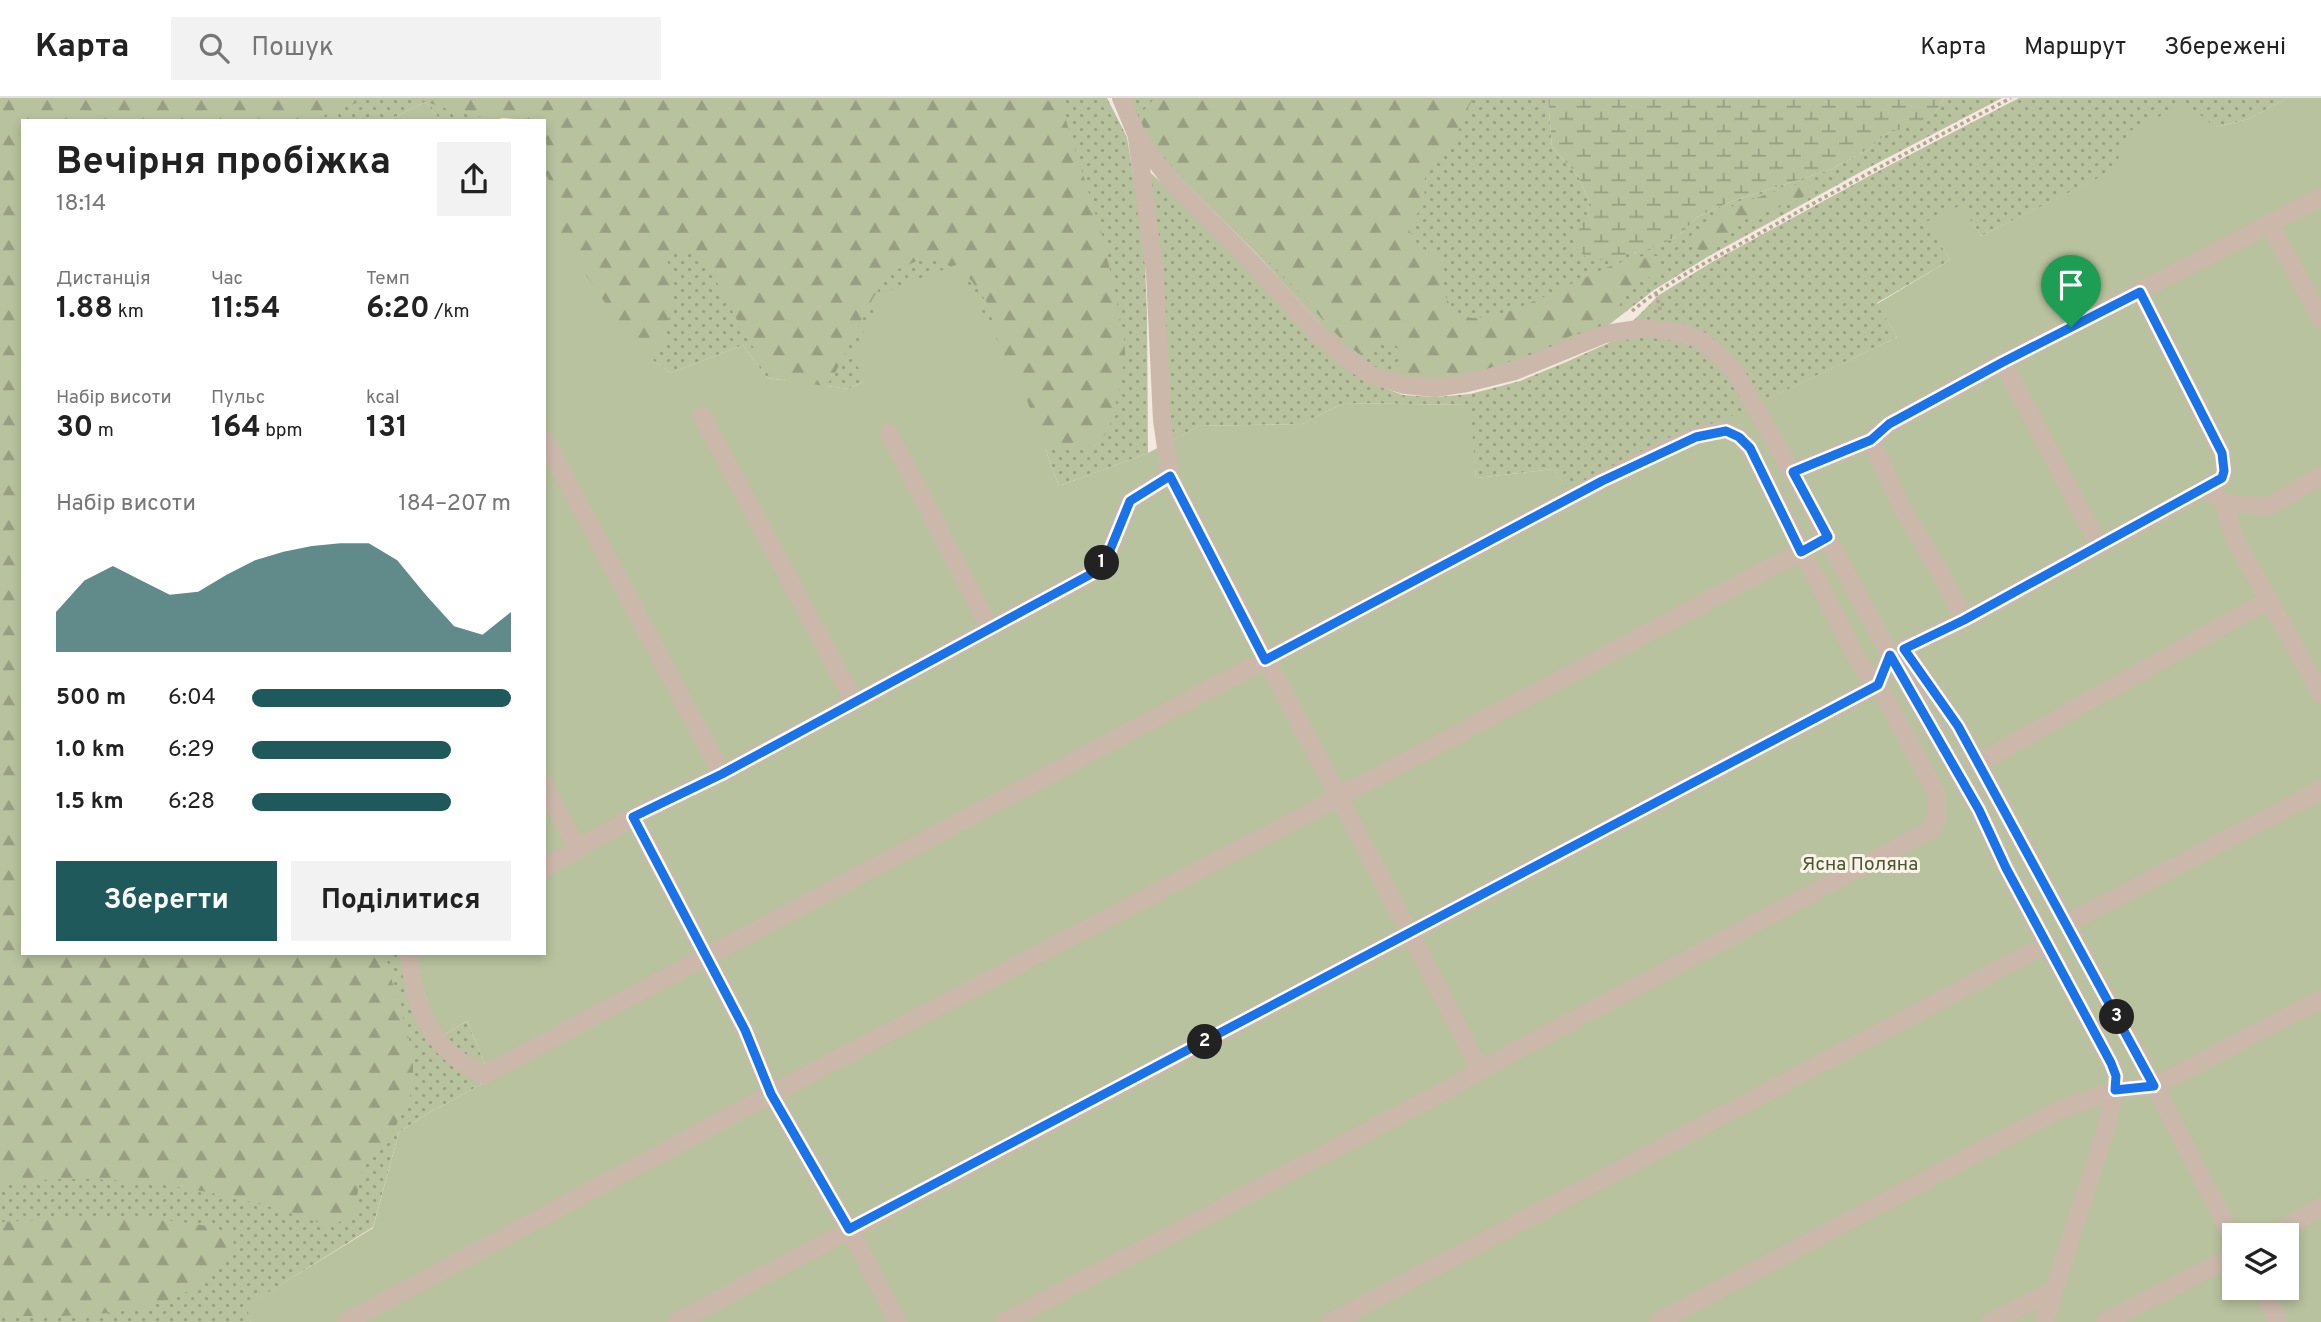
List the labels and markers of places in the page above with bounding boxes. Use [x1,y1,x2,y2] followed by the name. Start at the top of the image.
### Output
[2041,255,2101,327] pin
[1084,546,1120,580] pin: 1
[2100,1000,2134,1034] pin: 3
[1188,1024,1222,1060] pin: 2

